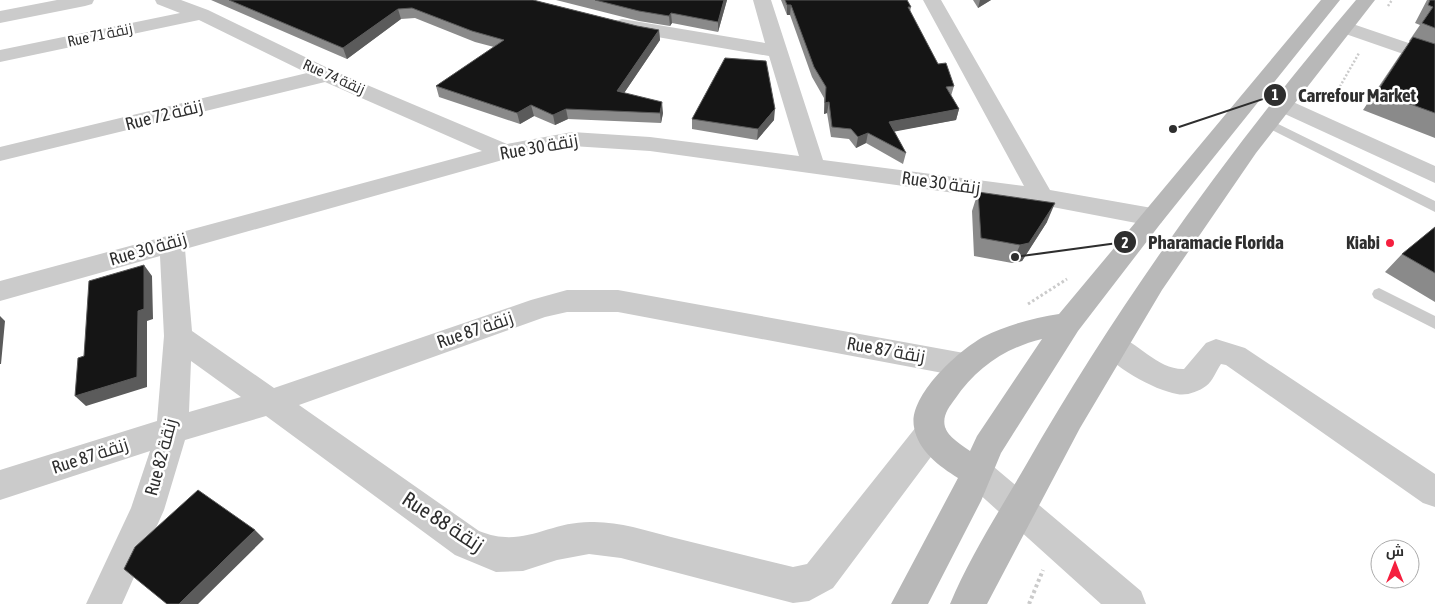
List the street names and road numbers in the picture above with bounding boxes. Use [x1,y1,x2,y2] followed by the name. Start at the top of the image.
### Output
[66,19,134,51] street label: Rue 71 زنقة
[300,55,368,99] street label: Rue 74 زنقة
[123,95,205,135] street label: Rue 72 زنقة
[498,129,580,165] street label: Rue 30 زنقة
[900,167,982,199] street label: Rue 30 زنقة
[107,228,189,270] street label: Rue 30 زنقة
[434,307,516,353] street label: Rue 87 زنقة
[845,332,927,368] street label: Rue 87 زنقة
[140,416,182,498] street label: Rue 82 زنقة
[49,433,131,479] street label: Rue 87 زنقة
[398,486,489,557] street label: Rue 88 زنقة

